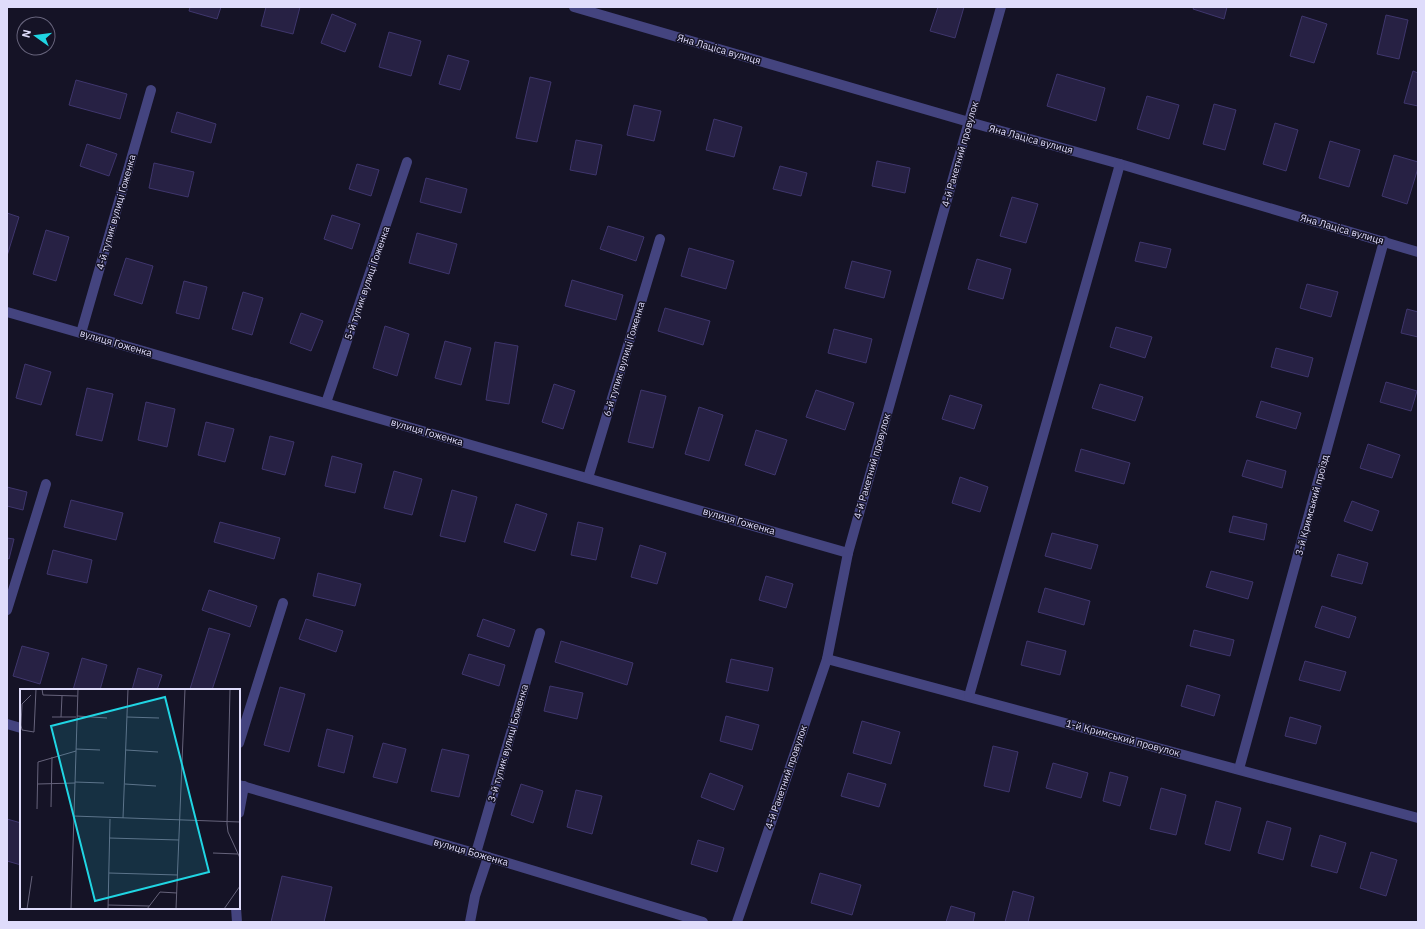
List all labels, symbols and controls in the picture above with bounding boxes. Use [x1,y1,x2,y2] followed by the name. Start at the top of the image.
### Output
[16,16,56,56] north arrow
[19,28,34,39] text: N
[676,31,762,67] street label: Яна Лаціса вулиця
[939,99,981,208] street label: 4-й Ракетний провулок
[987,122,1075,156] street label: Яна Лаціса вулиця
[93,152,139,271] street label: 4-й тупик вулиці Гоженка
[1299,211,1385,247] street label: Яна Лаціса вулиця
[341,224,393,342] street label: 5-й тупик вулиці Гоженка
[600,299,648,418] street label: 6-й тупик вулиці Гоженка
[78,326,154,360] street label: вулиця Гоженка
[851,411,893,520] street label: 4-й Ракетний провулок
[389,415,465,449] street label: вулиця Гоженка
[1292,453,1332,557] street label: 3-й Кримський проїзд
[701,504,777,538] street label: вулиця Гоженка
[485,682,531,803] street label: 3-й тупик вулиці Боженка
[20,689,240,909] inset map
[1065,717,1182,760] street label: 1-й Кримський провулок
[762,723,810,831] street label: 4-й Ракетний провулок
[432,835,510,869] street label: вулиця Боженка

